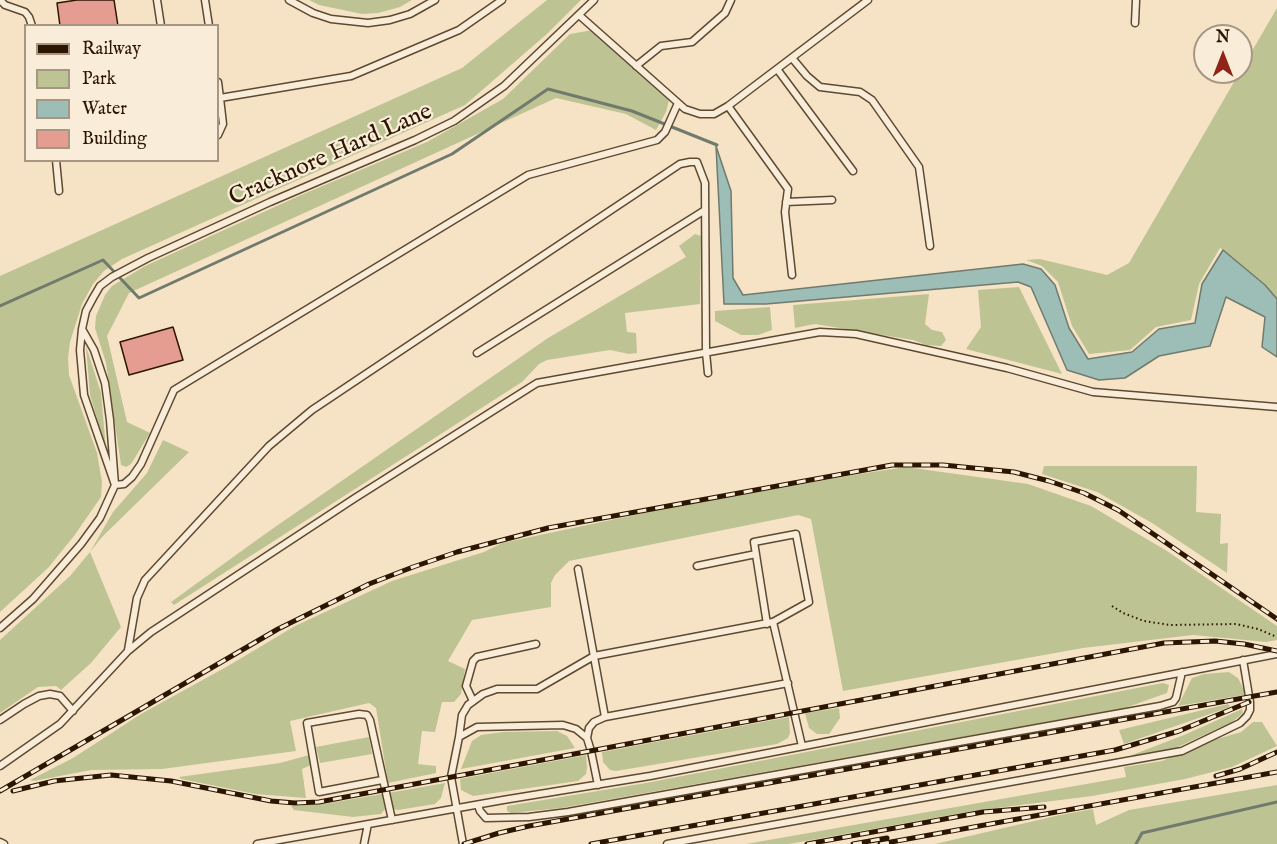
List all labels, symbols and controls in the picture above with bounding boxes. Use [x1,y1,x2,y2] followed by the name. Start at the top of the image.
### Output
[24,24,219,162] legend
[1193,24,1253,84] north arrow
[1216,28,1230,48] text: N
[82,38,141,61] text: Railway
[82,68,116,91] text: Park
[82,98,127,121] text: Water
[225,98,437,214] street label: Cracknore Hard Lane
[82,128,147,151] text: Building

